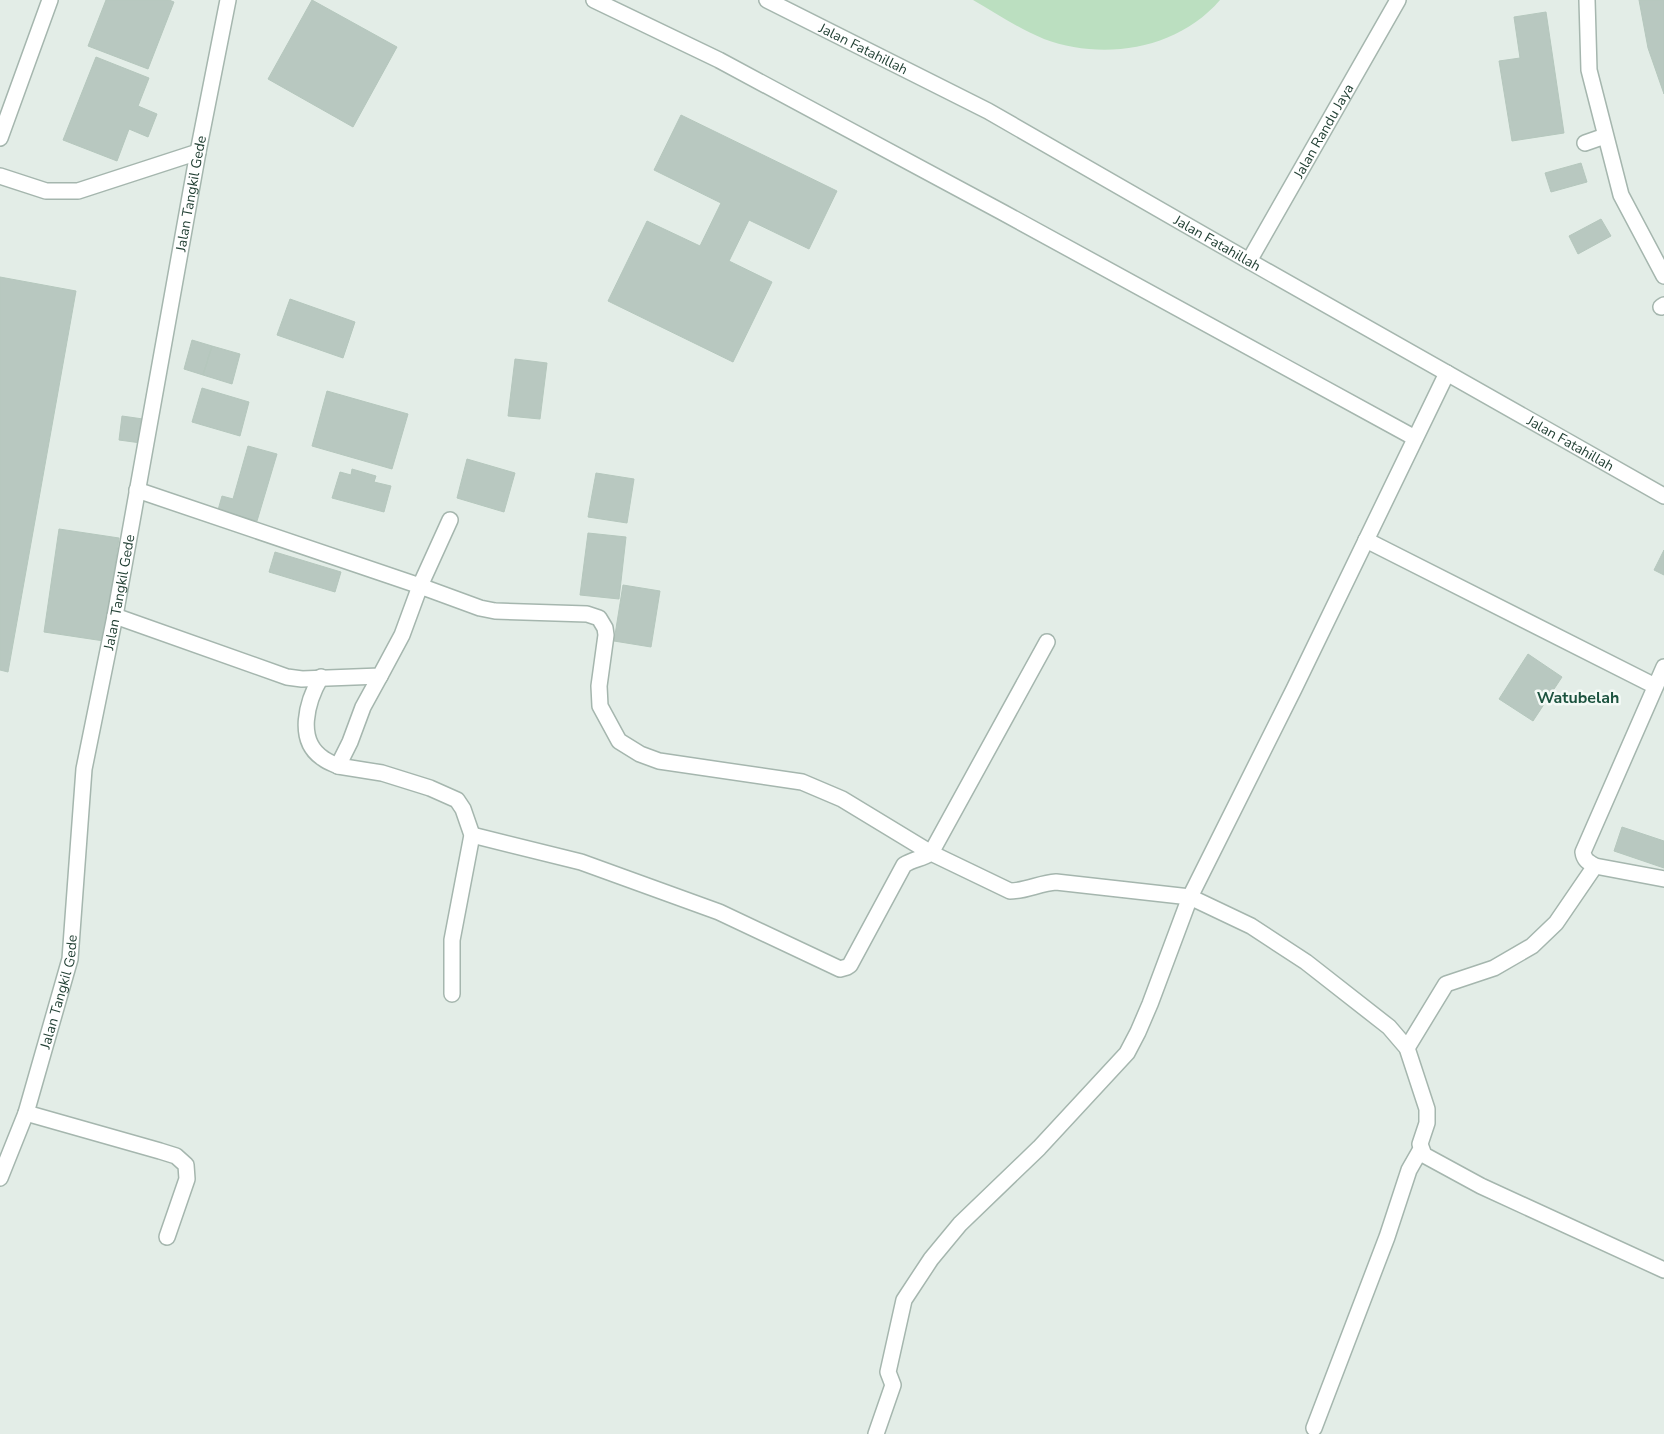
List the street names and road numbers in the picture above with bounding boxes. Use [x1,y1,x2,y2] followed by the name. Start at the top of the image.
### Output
[815,18,911,79] street label: Jalan Fatahillah
[1288,80,1358,182] street label: Jalan Randu Jaya
[171,134,211,254] street label: Jalan Tangkil Gede
[1170,210,1264,275] street label: Jalan Fatahillah
[1523,410,1618,475] street label: Jalan Fatahillah
[99,533,139,653] street label: Jalan Tangkil Gede
[35,934,81,1052] street label: Jalan Tangkil Gede

